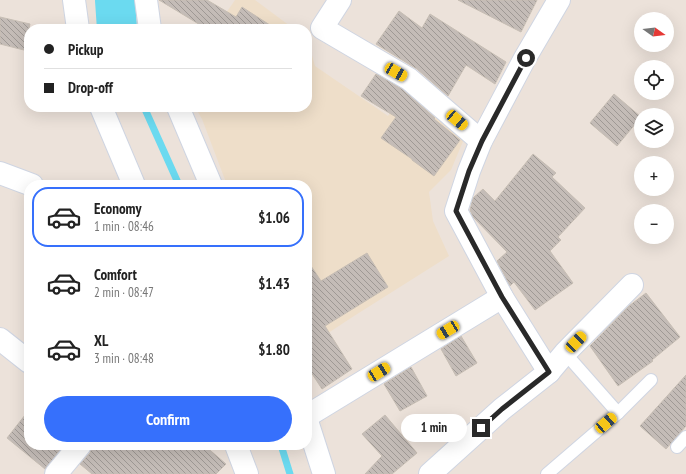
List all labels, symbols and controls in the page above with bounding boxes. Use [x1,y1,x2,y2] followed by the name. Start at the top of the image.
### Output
[634,12,674,52] north arrow
[634,12,674,244] map controls
[68,40,103,59] text: Pickup
[517,49,535,67] route start
[634,60,674,100] button: locate
[383,61,409,83] car
[68,78,113,97] text: Drop-off
[444,108,470,132] car
[634,108,674,148] button: layers
[634,156,674,196] button: +
[46,199,82,235] icon: car
[94,199,142,218] text: Economy
[634,204,674,244] button: −
[258,208,290,227] text: $1.06
[94,218,154,235] text: 1 min · 08:46
[46,265,82,301] icon: car
[94,265,137,284] text: Comfort
[258,274,290,293] text: $1.43
[94,284,154,301] text: 2 min · 08:47
[435,319,461,341] car
[563,329,589,355] car
[46,331,82,367] icon: car
[94,331,108,350] text: XL
[258,340,290,359] text: $1.80
[94,350,154,367] text: 3 min · 08:48
[366,361,392,383] car
[44,396,292,442] button: Confirm
[593,411,619,435] car
[401,414,467,442] callout: 1 min
[421,419,447,436] text: 1 min
[472,419,490,437] route end

